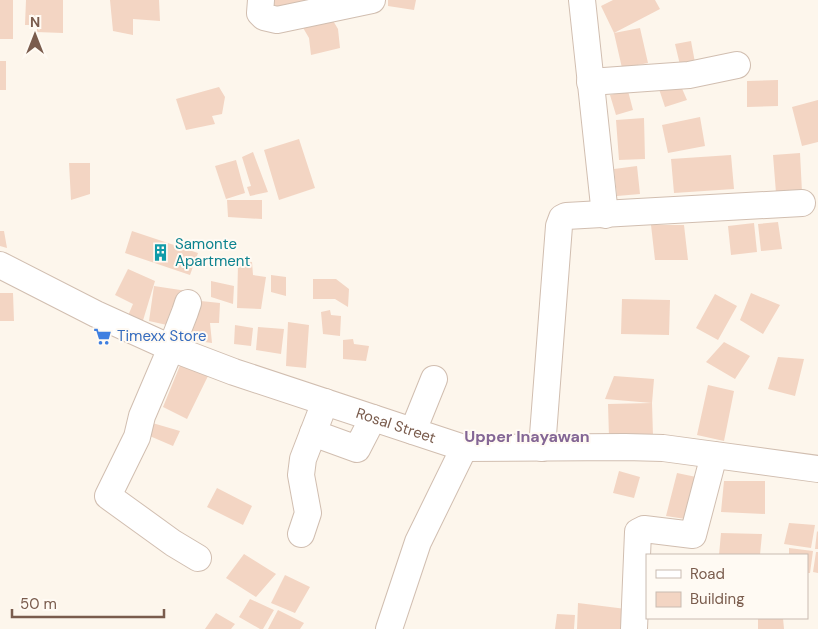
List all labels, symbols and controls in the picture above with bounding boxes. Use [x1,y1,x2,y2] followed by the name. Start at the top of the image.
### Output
[10,10,60,60] north arrow
[30,13,40,31] text: N
[175,234,250,271] place label: Samonte Apartment
[151,243,171,263] building icon: Samonte Apartment
[93,326,113,346] supermarket icon: Timexx Store
[117,326,206,346] place label: Timexx Store
[353,403,438,448] street label: Rosal Street
[464,426,590,447] district label: Upper Inayawan
[646,554,808,619] legend
[690,564,725,584] text: Road
[12,586,165,618] scale bar
[690,589,745,609] text: Building
[20,594,57,614] text: 50 m

